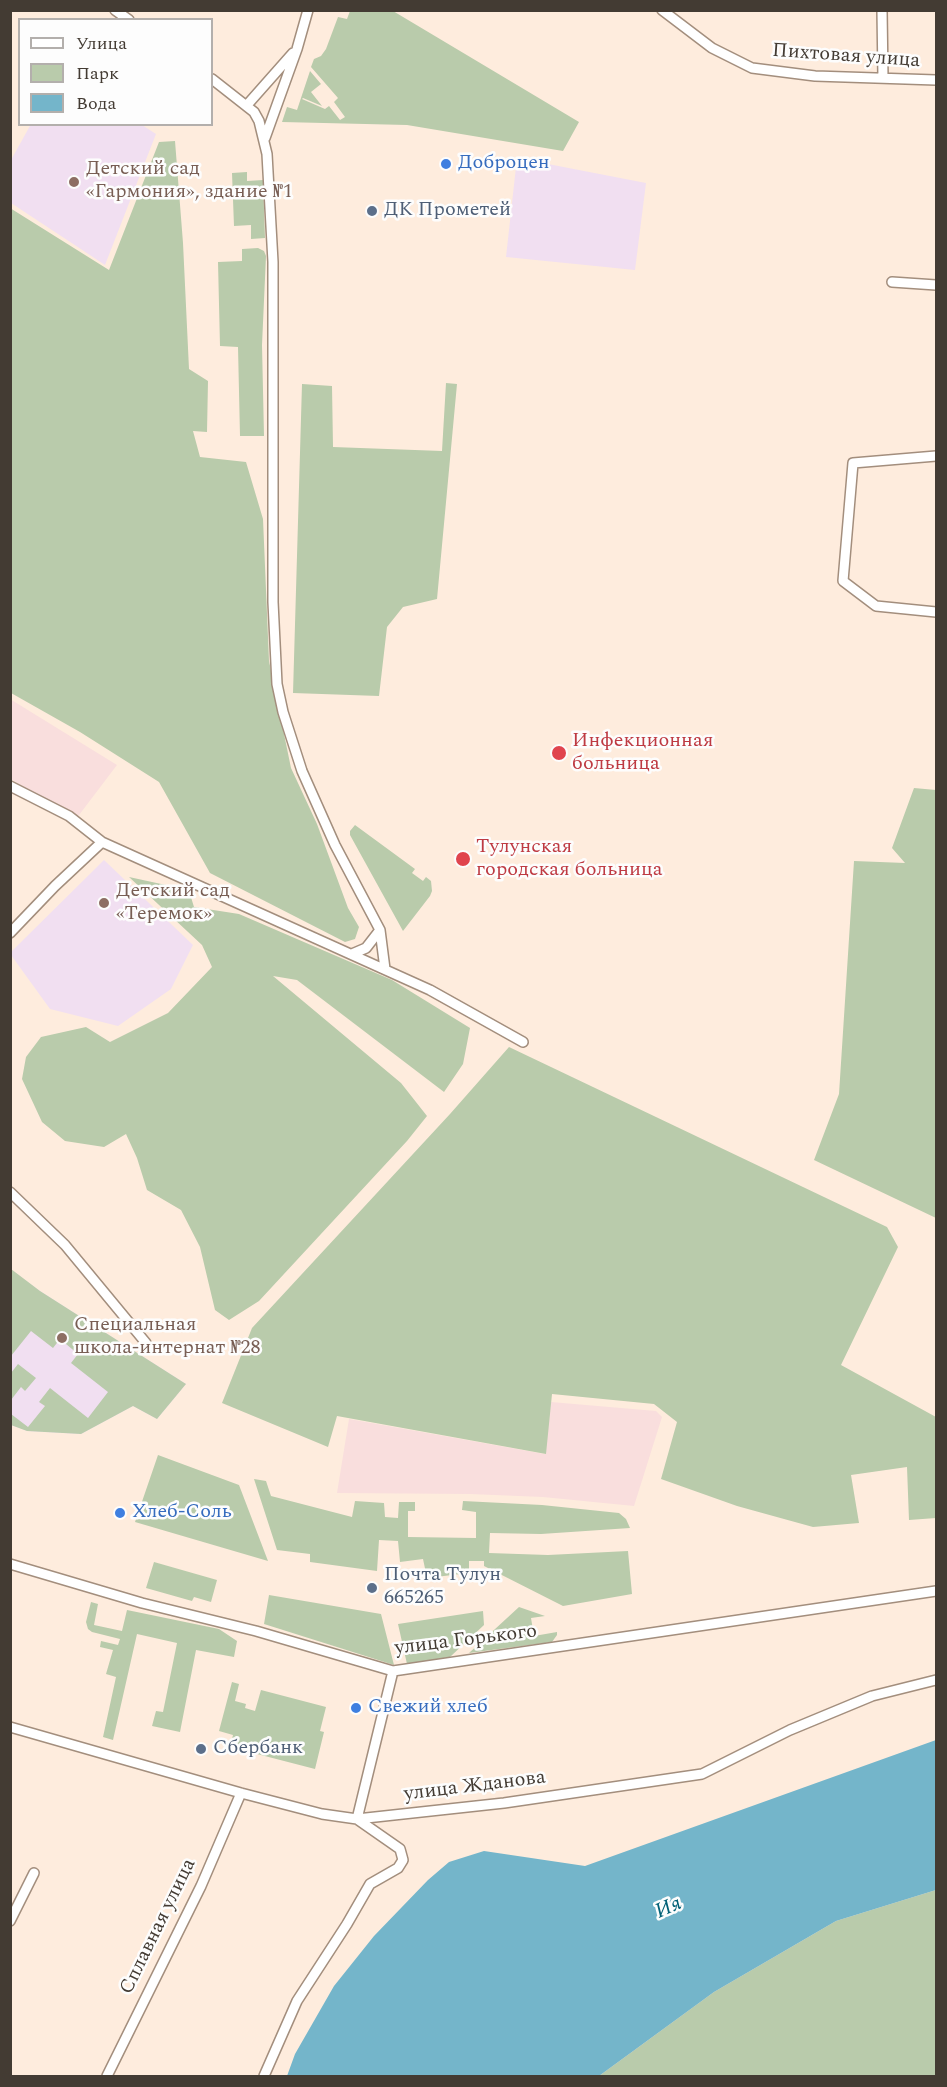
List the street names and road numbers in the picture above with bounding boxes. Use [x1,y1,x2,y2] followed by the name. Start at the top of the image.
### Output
[771,40,921,74] street label: Пихтовая улица
[393,1620,539,1662] street label: улица Горького
[403,1766,547,1808] street label: улица Жданова
[116,1855,202,1999] street label: Сплавная улица

